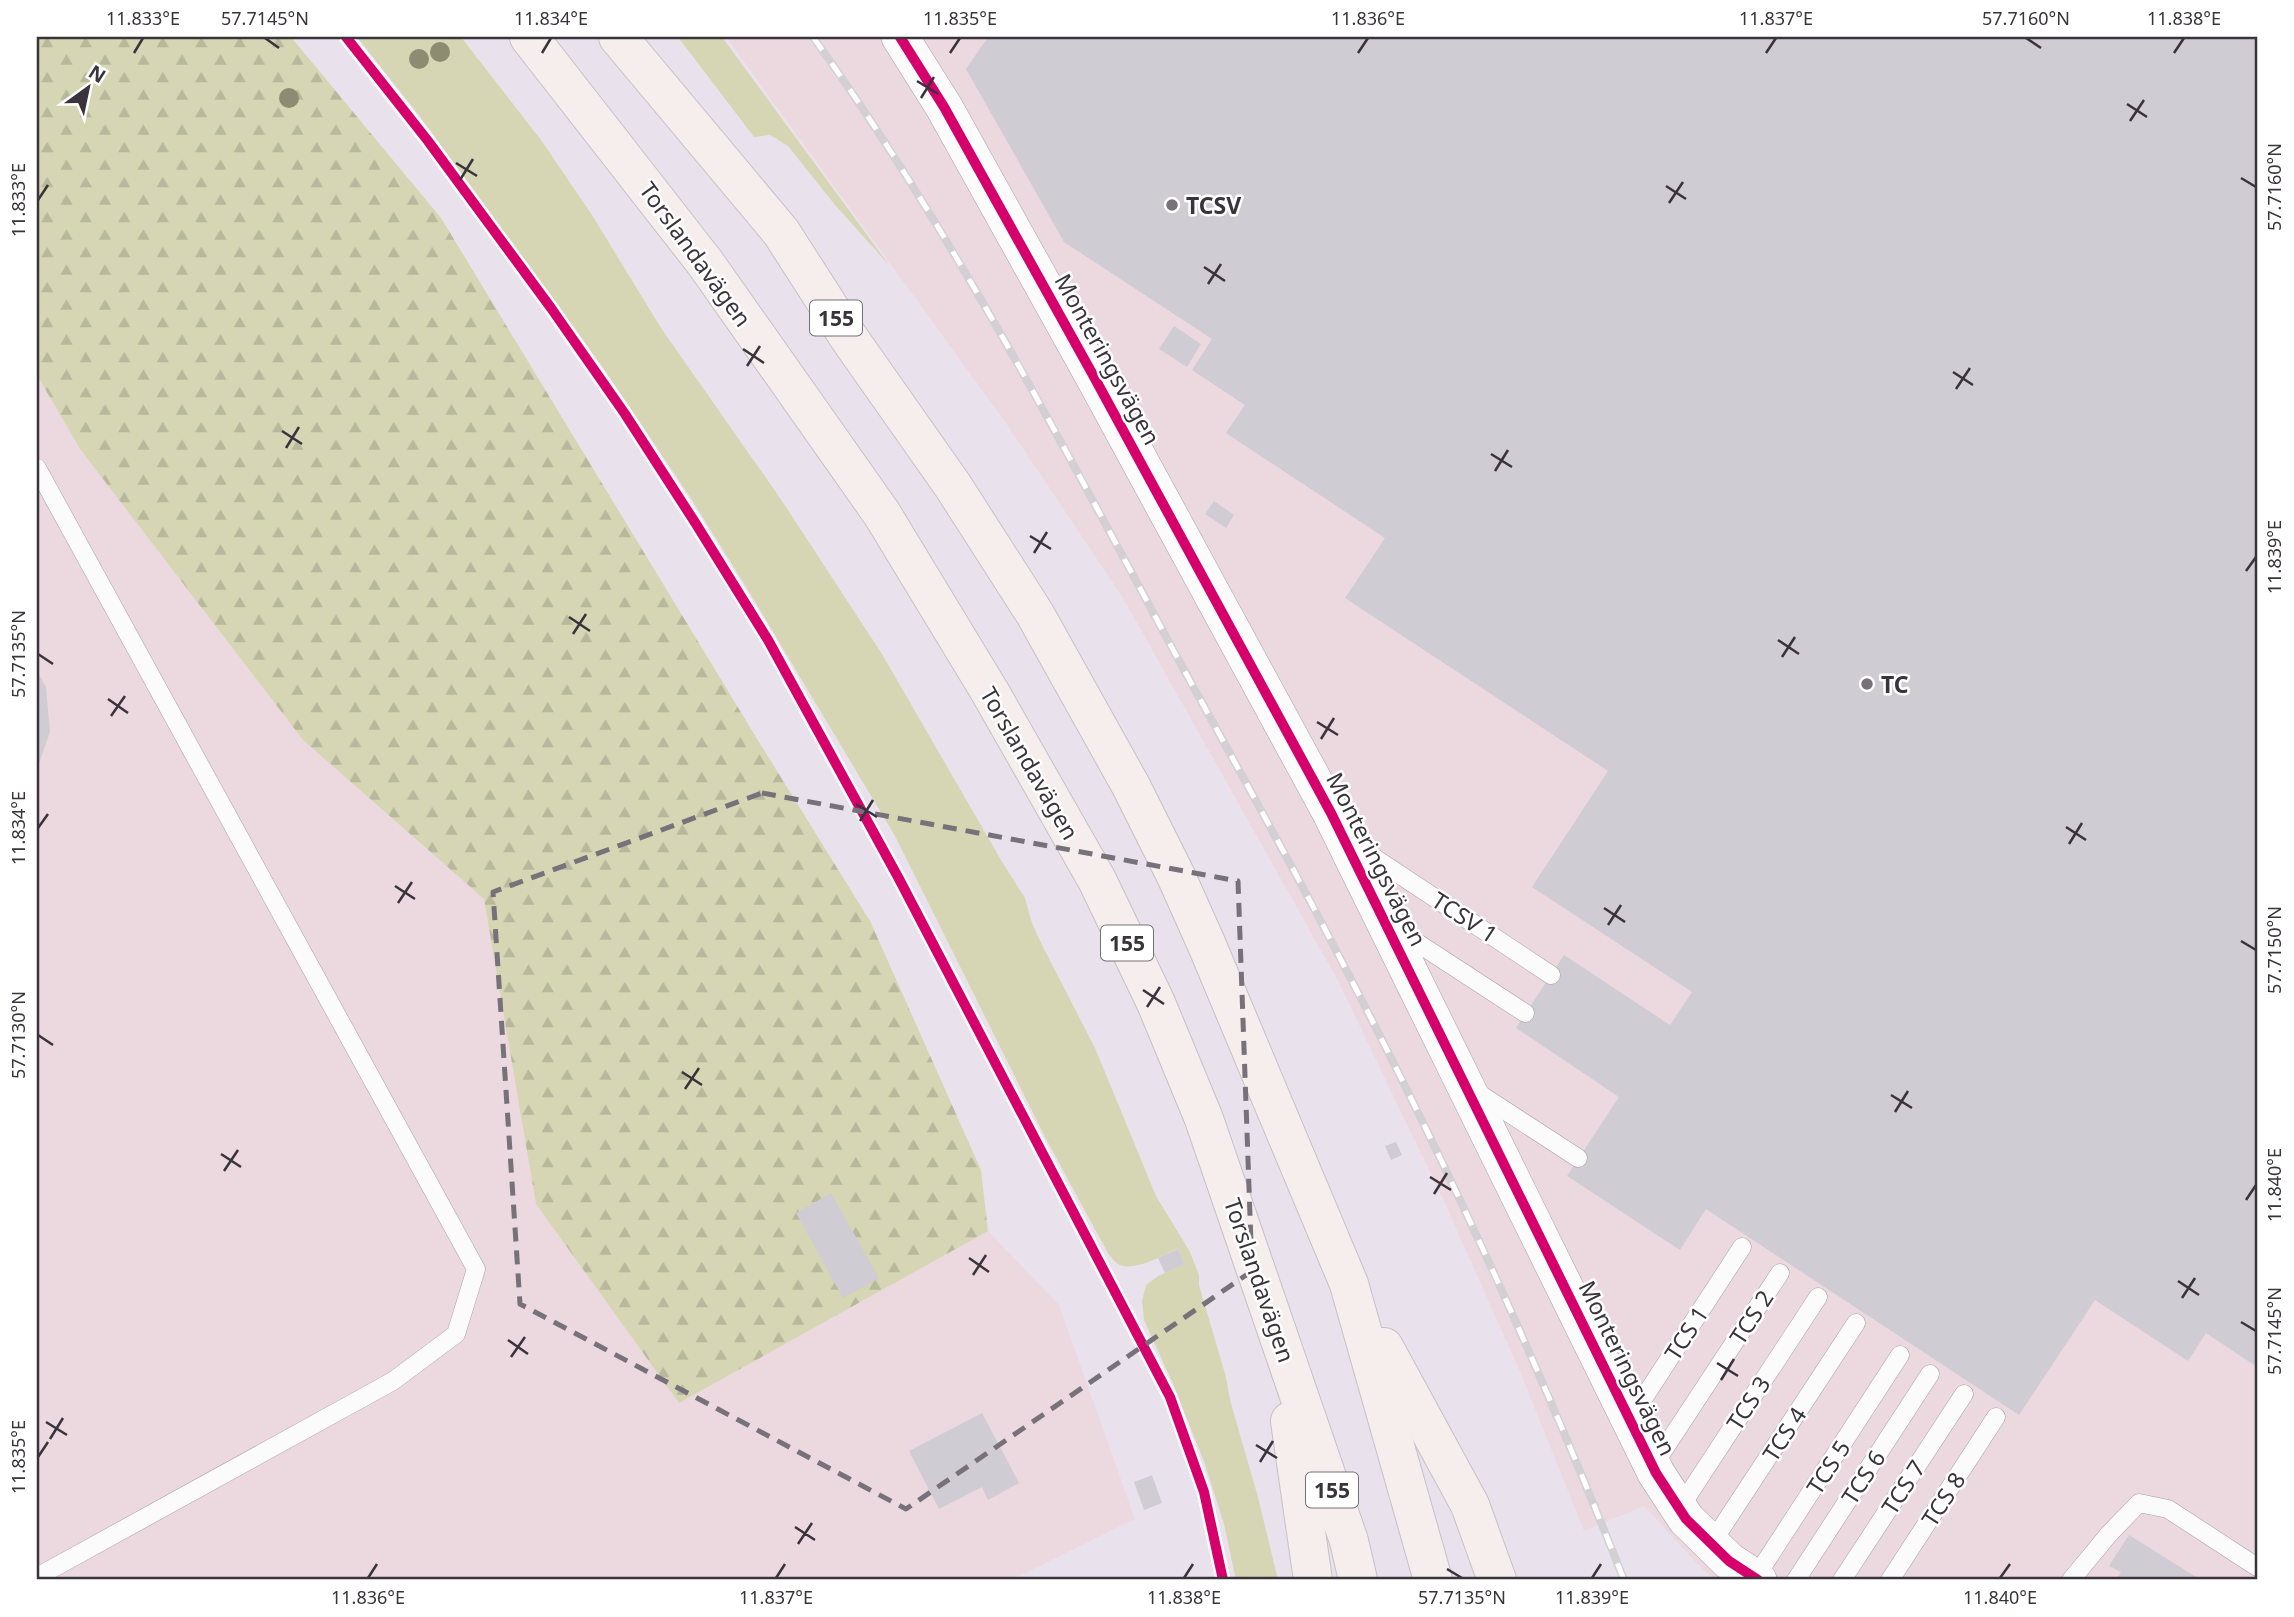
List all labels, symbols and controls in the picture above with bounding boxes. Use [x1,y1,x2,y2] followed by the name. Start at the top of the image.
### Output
[106,6,180,30] text: 11.833°E
[221,6,309,30] text: 57.7145°N
[514,6,588,30] text: 11.834°E
[923,6,997,30] text: 11.835°E
[1331,6,1405,30] text: 11.836°E
[1739,6,1813,30] text: 11.837°E
[1982,6,2070,30] text: 57.7160°N
[2147,6,2221,30] text: 11.838°E
[52,52,122,122] north arrow
[84,59,111,89] text: N
[2262,143,2286,231] text: 57.7160°N
[6,163,30,237] text: 11.833°E
[633,175,759,333] street label: Torslandavägen
[1186,189,1241,221] place label: TCSV
[1164,197,1180,213] marker: TCSV
[1048,268,1168,450] street label: Monteringsvägen
[810,300,862,336] road number: 155
[2262,520,2286,594] text: 11.839°E
[6,610,30,698] text: 57.7135°N
[1881,668,1909,700] place label: TC
[1859,676,1875,692] marker: TC
[973,681,1087,845] street label: Torslandavägen
[1319,767,1435,951] street label: Monteringsvägen
[6,791,30,865] text: 11.834°E
[1426,884,1504,950] street label: TCSV 1
[2262,906,2286,994] text: 57.7150°N
[1101,926,1153,960] road number: 155
[6,991,30,1079] text: 57.7130°N
[2262,1148,2286,1222] text: 11.840°E
[1217,1194,1303,1366] street label: Torslandavägen
[1572,1275,1684,1461] street label: Monteringsvägen
[1722,1284,1780,1350] street label: TCS 2
[2262,1287,2286,1375] text: 57.7145°N
[1657,1300,1715,1366] street label: TCS 1
[1719,1370,1777,1436] street label: TCS 3
[1755,1401,1813,1467] street label: TCS 4
[6,1420,30,1494] text: 11.835°E
[1799,1434,1857,1500] street label: TCS 5
[1834,1444,1892,1510] street label: TCS 6
[1874,1454,1932,1520] street label: TCS 7
[1914,1466,1972,1532] street label: TCS 8
[1306,1472,1358,1508] road number: 155
[331,1585,405,1609] text: 11.836°E
[739,1585,813,1609] text: 11.837°E
[1147,1585,1221,1609] text: 11.838°E
[1418,1585,1506,1609] text: 57.7135°N
[1555,1585,1629,1609] text: 11.839°E
[1963,1585,2037,1609] text: 11.840°E

